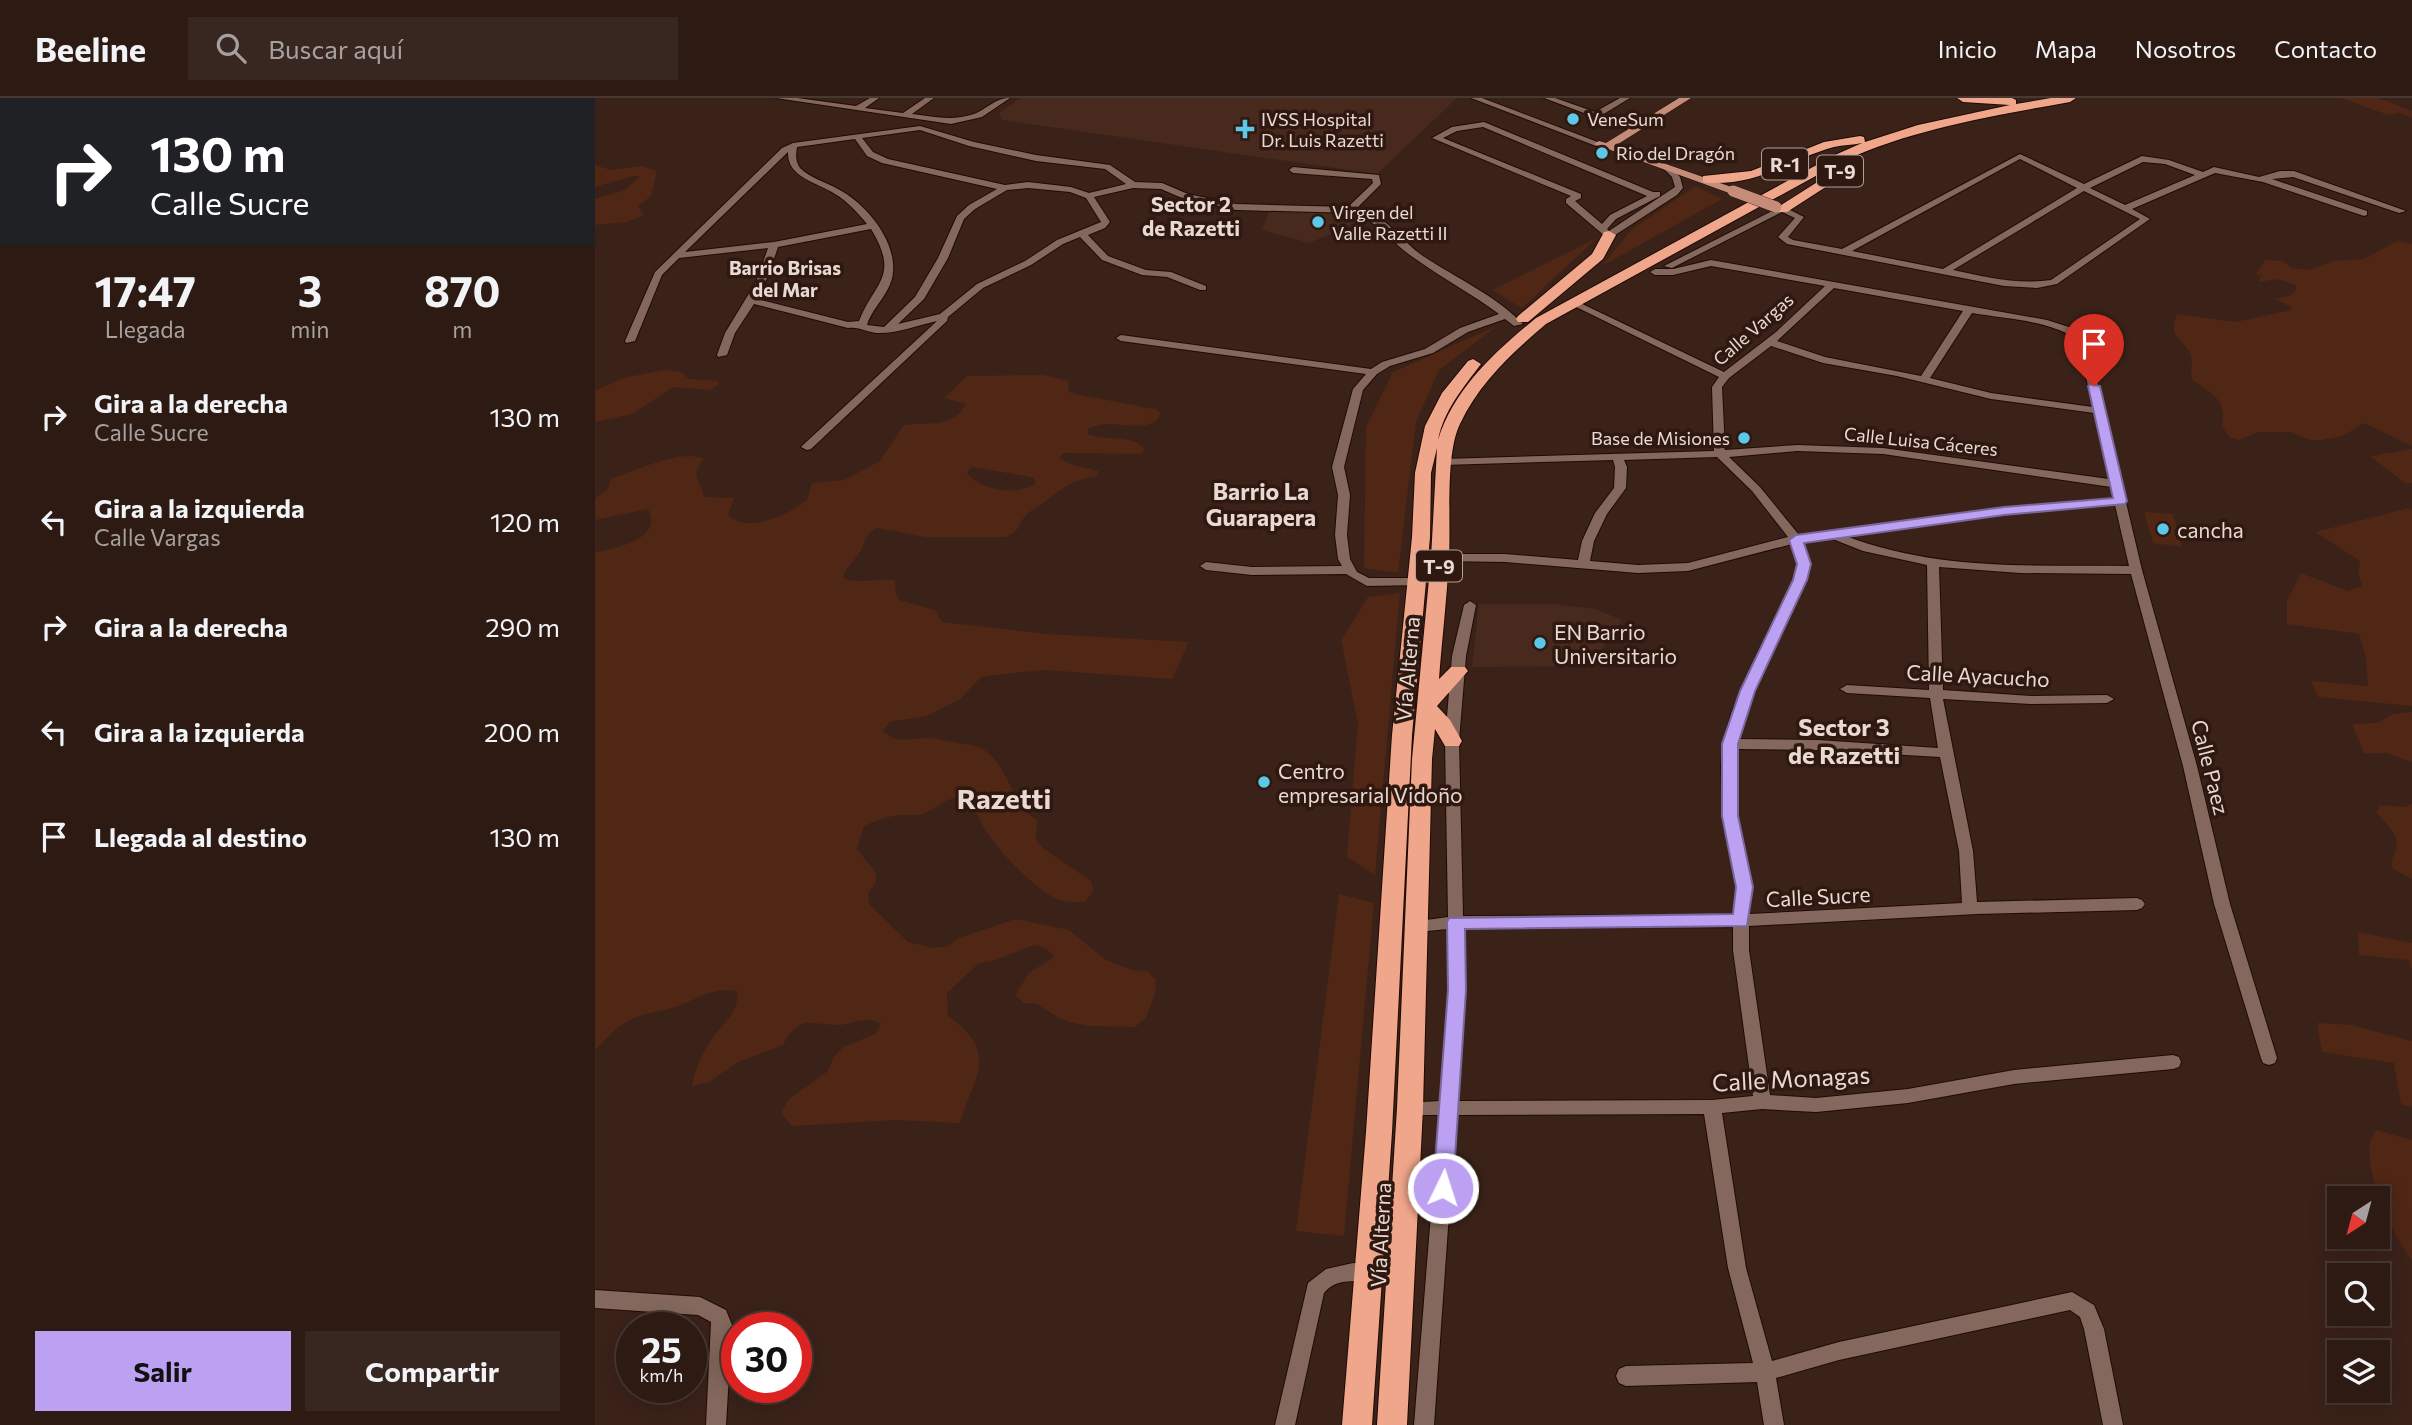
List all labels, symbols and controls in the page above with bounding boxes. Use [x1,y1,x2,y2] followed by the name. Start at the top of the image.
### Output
[188,17,678,80] search box
[35,28,146,69] text: Beeline
[212,29,250,67] icon: search
[268,33,403,64] text: Buscar aquí
[1938,34,1997,63] text: Inicio
[2035,34,2097,63] text: Mapa
[2135,34,2236,63] text: Nosotros
[2274,34,2377,63] text: Contacto
[1261,108,1384,151] place label: IVSS Hospital Dr. Luis Razetti
[1587,108,1664,130] place label: VeneSum
[1565,111,1581,127] marker: VeneSum
[1235,119,1255,139] marker: IVSS Hospital Dr. Luis Razetti
[150,122,285,182] text: 130 m
[35,126,126,217] icon: right
[1616,142,1735,164] place label: Rio del Dragón
[1594,145,1610,161] marker: Rio del Dragón
[1762,148,1808,180] road number: R-1
[1817,156,1863,186] road number: T-9
[150,182,310,222] text: Calle Sucre
[1142,191,1240,240] district label: Sector 2 de Razetti
[1332,201,1448,244] place label: Virgen del Valle Razetti II
[1310,214,1326,230] marker: Virgen del Valle Razetti II
[729,256,841,301] district label: Barrio Brisas del Mar
[95,264,196,316] text: 17:47
[298,264,322,316] text: 3
[424,264,500,316] text: 870
[1708,288,1798,370] street label: Calle Vargas
[2064,314,2124,386] pin
[105,315,186,343] text: Llegada
[290,315,330,343] text: min
[452,315,472,343] text: m
[2075,325,2113,363] icon: arrive
[94,387,288,418] text: Gira a la derecha
[35,398,73,436] icon: right
[489,401,560,432] text: 130 m
[94,418,209,446] text: Calle Sucre
[1843,422,1999,460] street label: Calle Luisa Cáceres
[1591,427,1730,449] place label: Base de Misiones
[1736,430,1752,446] marker: Base de Misiones
[1206,477,1316,531] district label: Barrio La Guarapera
[94,492,305,523] text: Gira a la izquierda
[35,503,73,541] icon: left
[490,506,560,537] text: 120 m
[2177,517,2244,542] place label: cancha
[2155,521,2171,537] marker: cancha
[94,523,221,551] text: Calle Vargas
[1416,551,1462,582] road number: T-9
[35,608,73,646] icon: right
[94,611,288,642] text: Gira a la derecha
[485,611,560,642] text: 290 m
[1390,615,1424,723] street label: Vía Alterna
[1554,619,1677,668] place label: EN Barrio Universitario
[1532,635,1548,651] marker: EN Barrio Universitario
[1906,659,2050,691] street label: Calle Ayacucho
[1788,712,1900,769] district label: Sector 3 de Razetti
[35,713,73,751] icon: left
[94,716,305,747] text: Gira a la izquierda
[484,716,560,747] text: 200 m
[2187,717,2235,817] street label: Calle Paez
[1278,758,1463,807] place label: Centro empresarial Vidoño
[1256,774,1272,790] marker: Centro empresarial Vidoño
[957,781,1051,815] district label: Razetti
[35,818,73,856] icon: arrive
[94,821,307,852] text: Llegada al destino
[489,821,560,852] text: 130 m
[1765,881,1871,911] street label: Calle Sucre
[1711,1059,1871,1097] street label: Calle Monagas
[1406,1151,1480,1225] position arrow
[1365,1182,1395,1288] street label: Vía Alterna
[2327,1186,2391,1250] north arrow
[2327,1186,2390,1403] map controls
[2327,1263,2390,1326] button: search
[721,1312,812,1403] speed limit sign: 30
[641,1327,682,1370] text: 25
[35,1331,291,1411] button: Salir
[305,1331,560,1411] button: Compartir
[2327,1340,2390,1403] button: layers
[640,1364,683,1386] text: km/h

